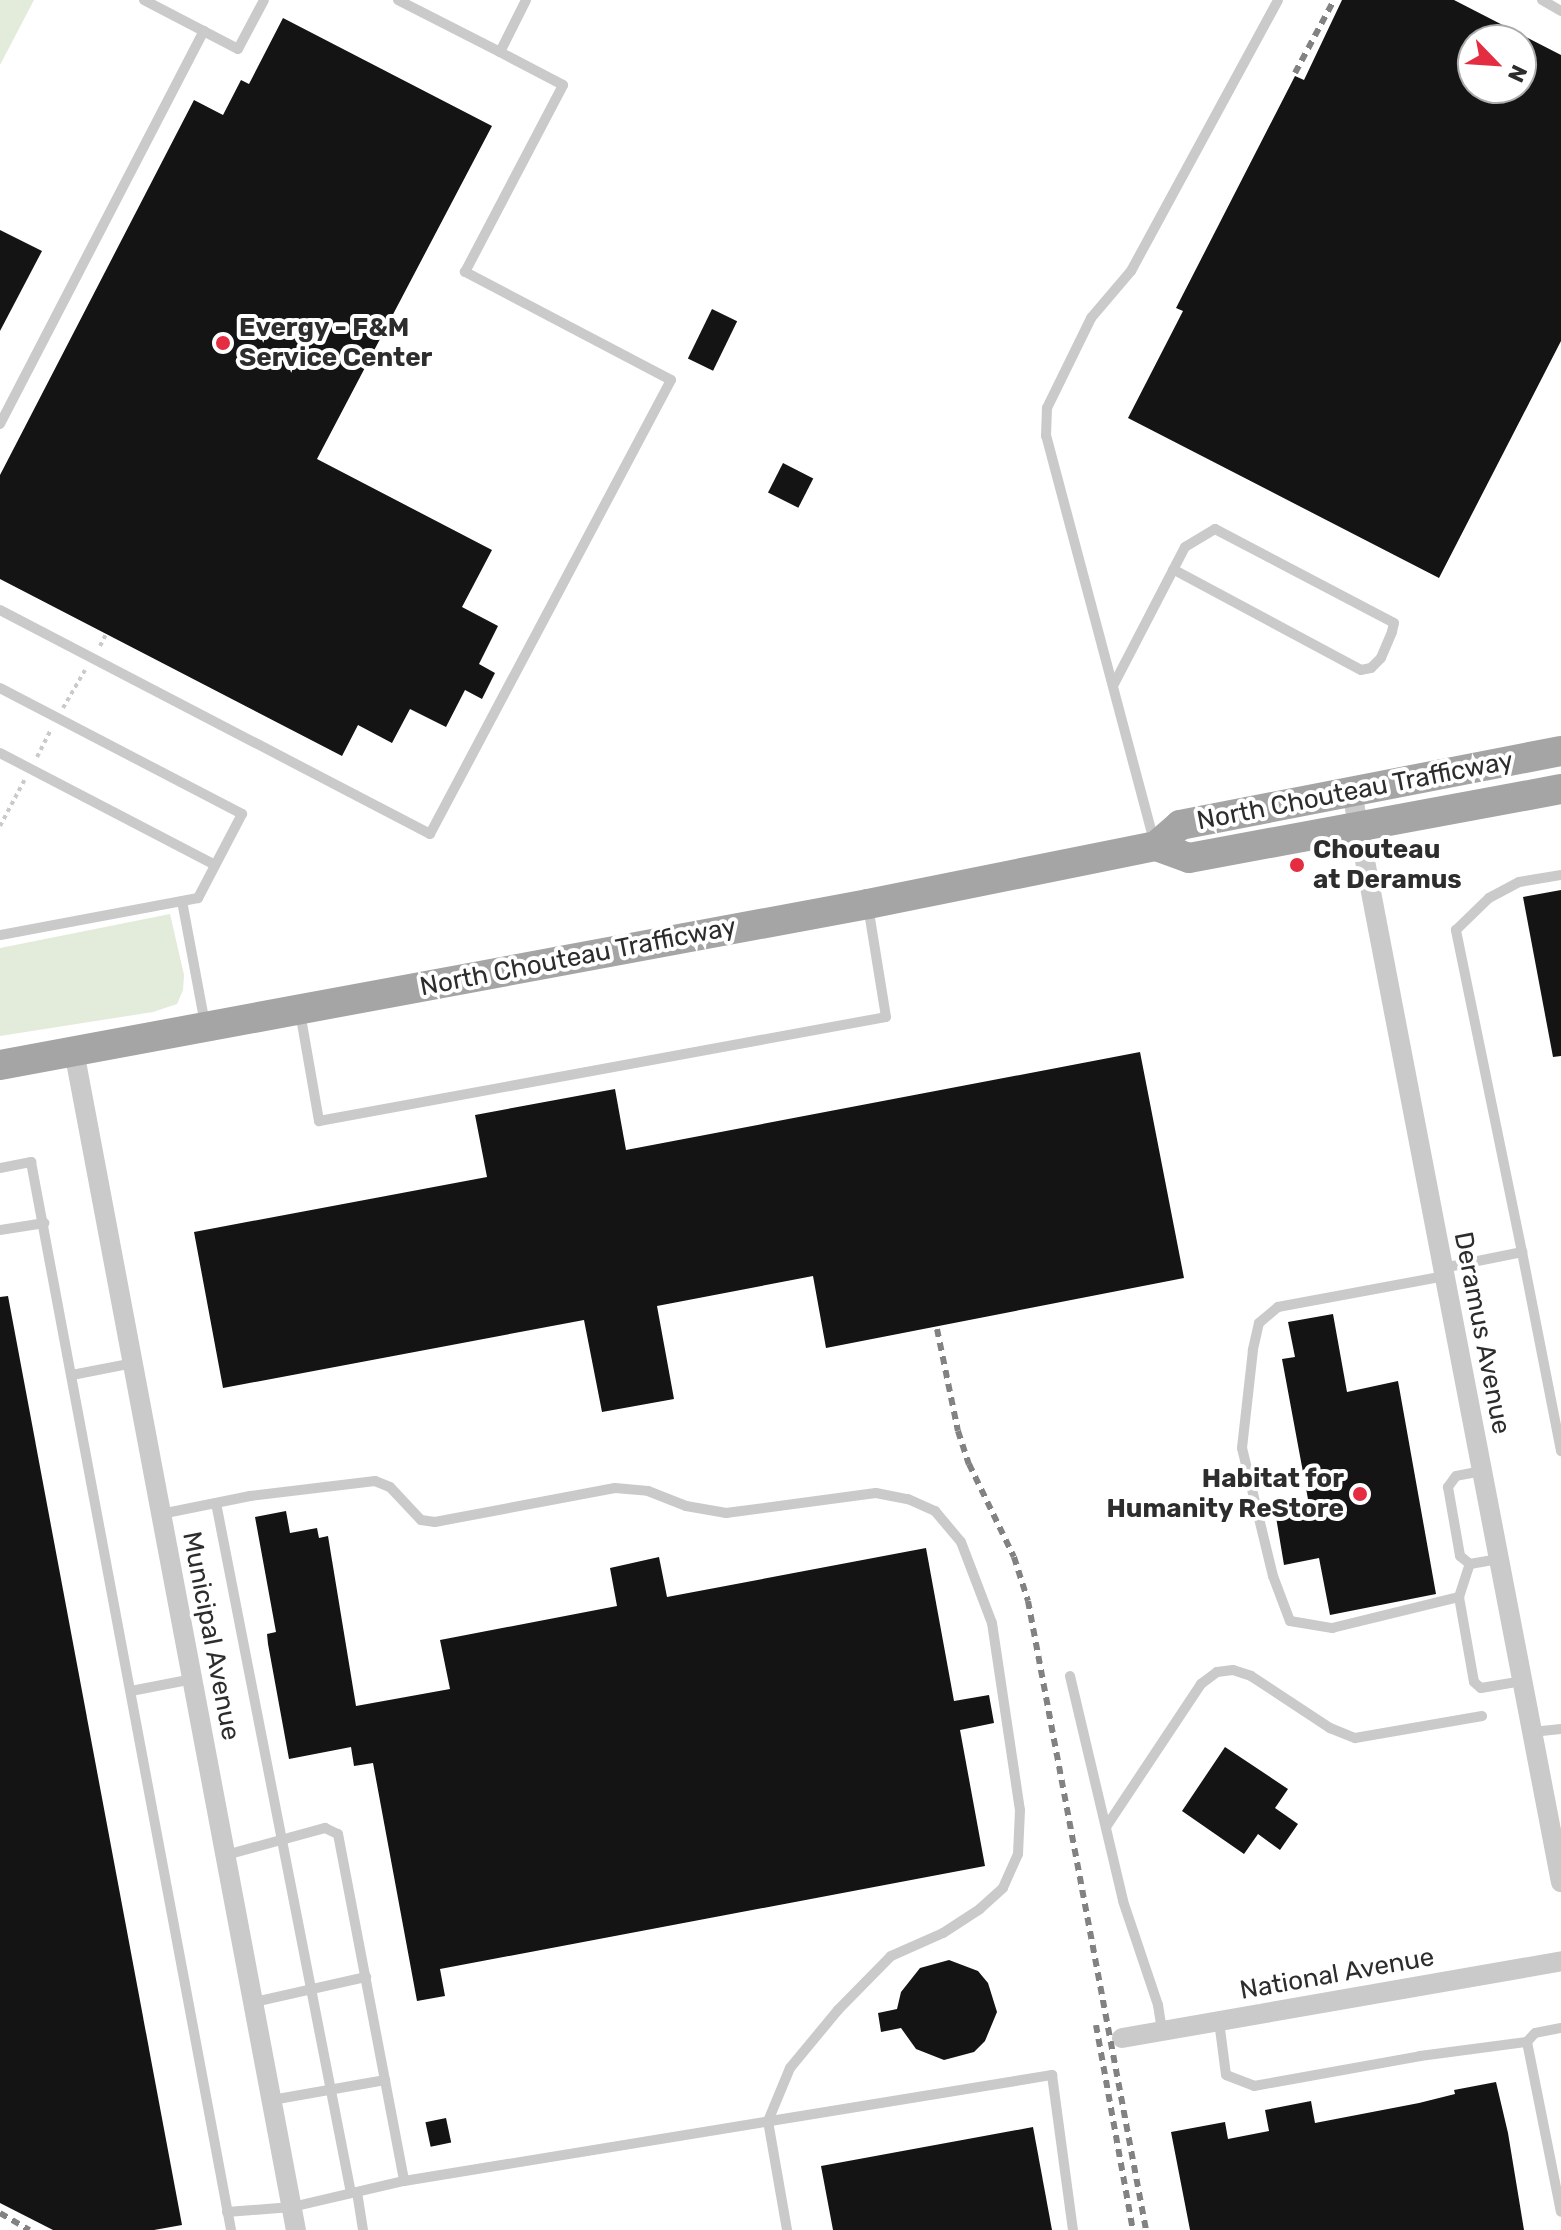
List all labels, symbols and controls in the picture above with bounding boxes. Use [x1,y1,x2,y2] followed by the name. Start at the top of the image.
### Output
[1457,24,1537,104] north arrow
[1502,61,1533,86] text: N
[239,312,432,374] place label: Evergy - F&M Service Center
[214,334,232,352] marker: Evergy - F&M Service Center
[1194,745,1516,837] street label: North Chouteau Trafficway
[1313,834,1462,896] place label: Chouteau at Deramus
[1288,856,1306,874] marker: Chouteau at Deramus
[417,911,739,1003] street label: North Chouteau Trafficway
[1447,1229,1517,1437] street label: Deramus Avenue
[1106,1463,1344,1524] place label: Habitat for Humanity ReStore
[1351,1485,1369,1503] marker: Habitat for Humanity ReStore
[175,1529,247,1743] street label: Municipal Avenue
[1237,1941,1437,2007] street label: National Avenue

